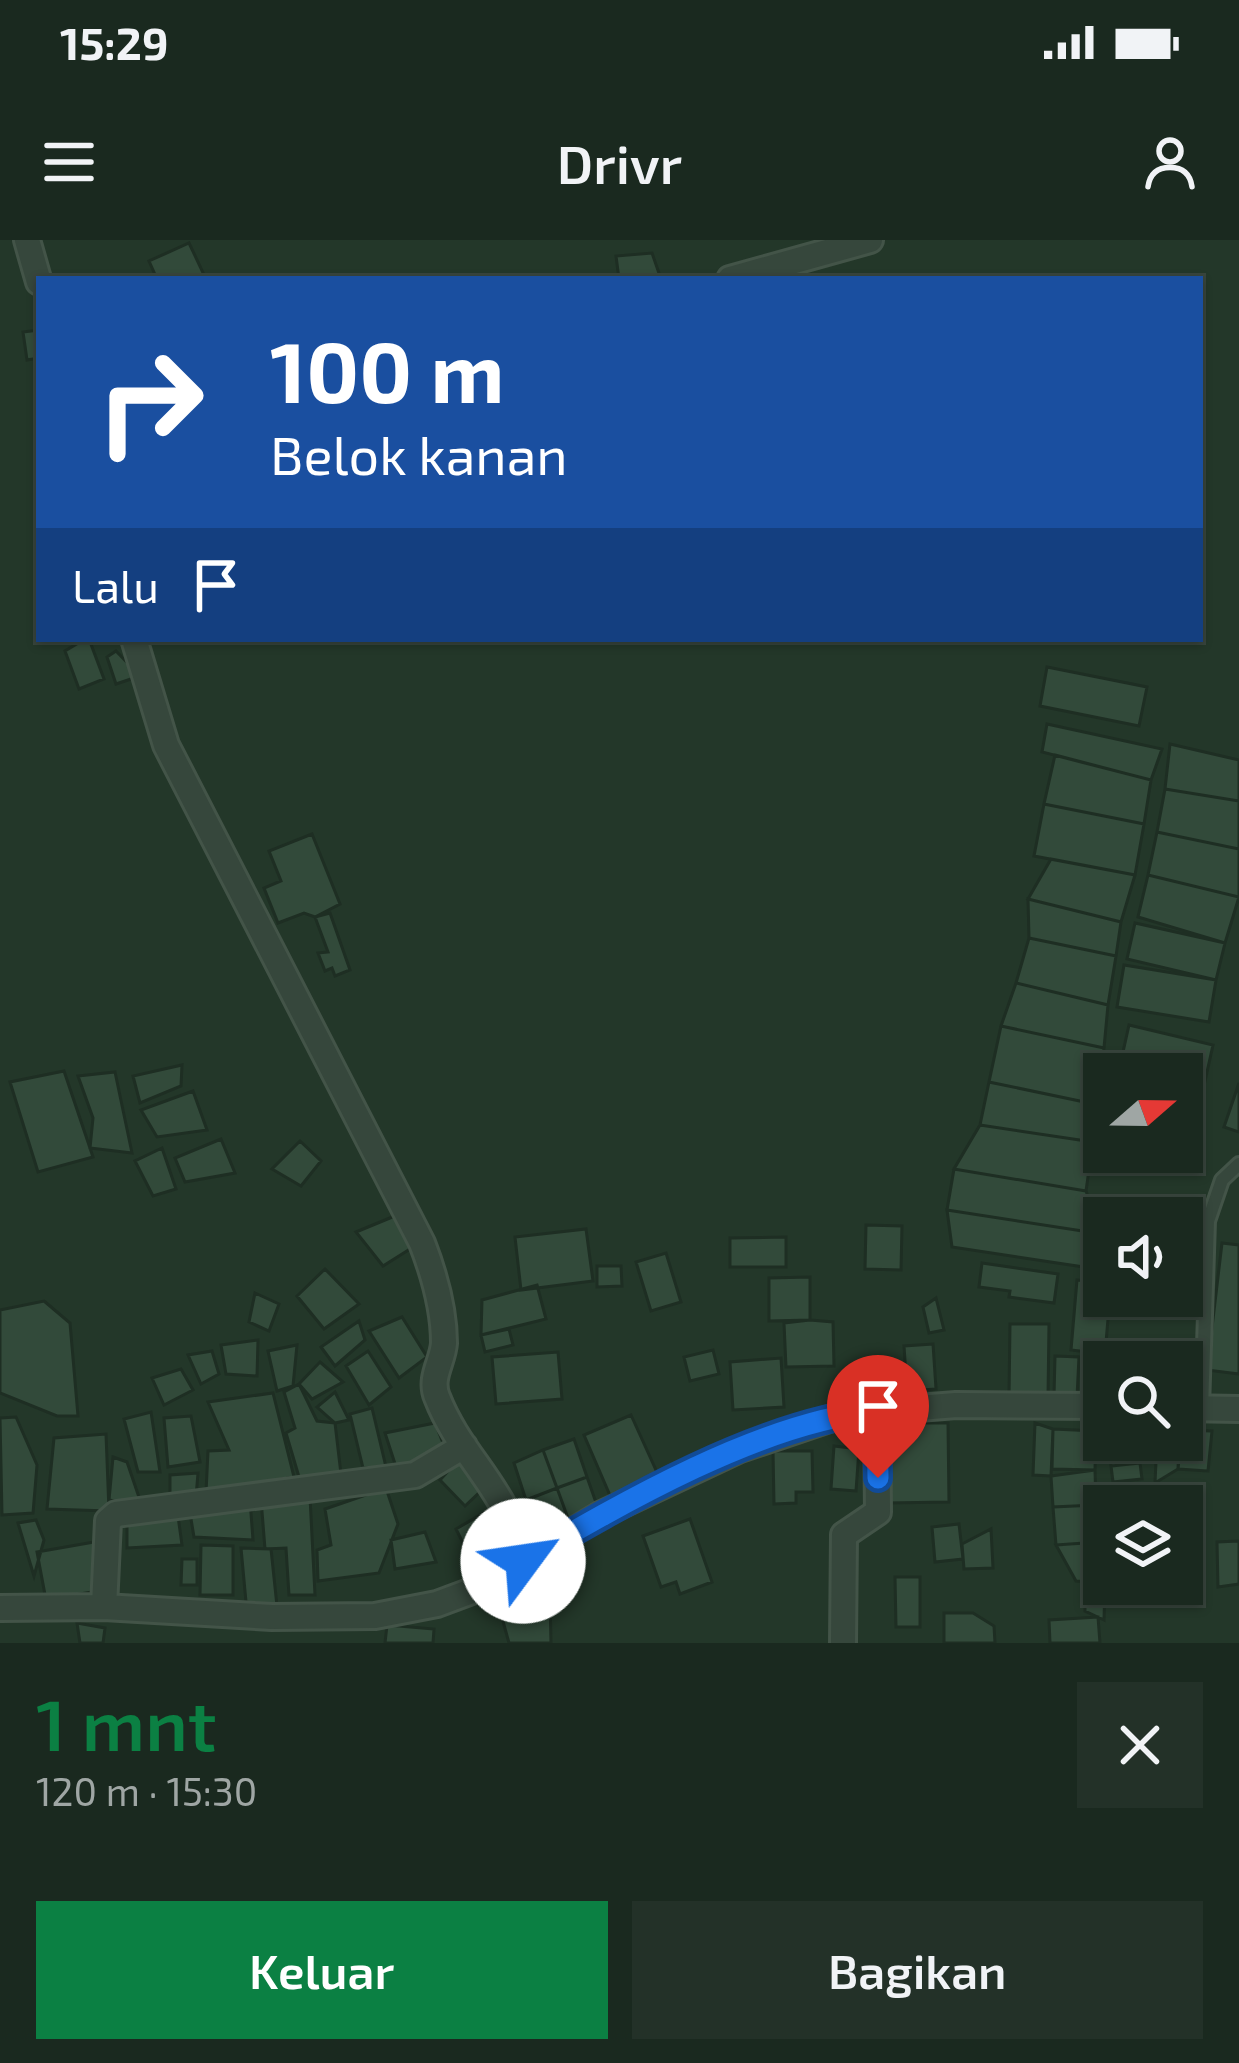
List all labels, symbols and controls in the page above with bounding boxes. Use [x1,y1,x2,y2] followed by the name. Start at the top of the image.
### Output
[60,15,169,69] text: 15:29
[36,129,102,195] icon: menu
[1137,129,1203,195] icon: person
[557,130,682,195] text: Drivr
[270,319,504,420] text: 100 m
[72,324,228,480] icon: right
[270,421,568,486] text: Belok kanan
[183,552,249,618] icon: arrive
[72,558,159,612] text: Lalu
[1083,1053,1203,1173] north arrow
[1083,1053,1203,1605] map controls
[1083,1197,1203,1317] button: sound
[1083,1341,1203,1461] button: search
[827,1355,929,1478] pin
[845,1373,911,1439] icon: arrive
[1083,1485,1203,1605] button: layers
[460,1498,586,1624] position arrow
[36,1679,216,1765] text: 1 mnt
[1077,1682,1203,1808] button: close
[36,1767,257,1814] text: 120 m · 15:30
[36,1901,608,2039] button: Keluar
[632,1901,1203,2039] button: Bagikan

